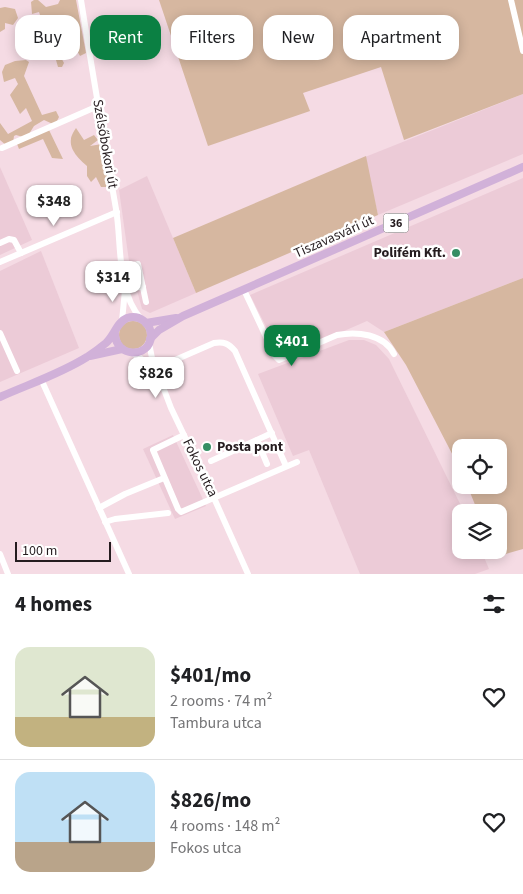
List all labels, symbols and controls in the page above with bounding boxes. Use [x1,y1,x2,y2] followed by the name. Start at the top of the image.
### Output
[15,15,80,60] chip: Buy
[90,15,161,60] chip: Rent
[171,15,253,60] chip: Filters
[263,15,333,60] chip: New
[343,15,459,60] chip: Apartment
[87,98,123,190] street label: Szélsőbokori út
[24,184,84,227] pin: $348
[37,190,71,212] text: $348
[291,210,377,264] street label: Tiszavasvári út
[384,214,408,232] road number: 36
[373,243,446,263] place label: Polifém Kft.
[450,247,462,259] marker: Polifém Kft.
[83,260,143,303] pin: $314
[96,266,130,288] text: $314
[262,324,322,367] pin: $401
[275,330,309,352] text: $401
[126,356,186,399] pin: $826
[139,362,173,384] text: $826
[177,435,223,501] street label: Fokos utca
[217,437,284,457] place label: Posta pont
[452,439,507,559] map controls
[452,439,507,494] button: locate
[201,441,213,453] marker: Posta pont
[452,504,507,559] button: layers
[15,539,111,562] scale bar
[22,541,57,561] text: 100 m
[15,589,92,619] text: 4 homes
[480,590,508,618] icon: filters
[170,660,251,690] text: $401/mo
[55,667,115,727] icon: home
[480,683,508,711] icon: heart
[170,690,272,712] text: 2 rooms · 74 m²
[170,712,262,734] text: Tambura utca
[170,785,251,815] text: $826/mo
[55,792,115,852] icon: home
[480,808,508,836] icon: heart
[170,815,280,837] text: 4 rooms · 148 m²
[170,837,242,859] text: Fokos utca

